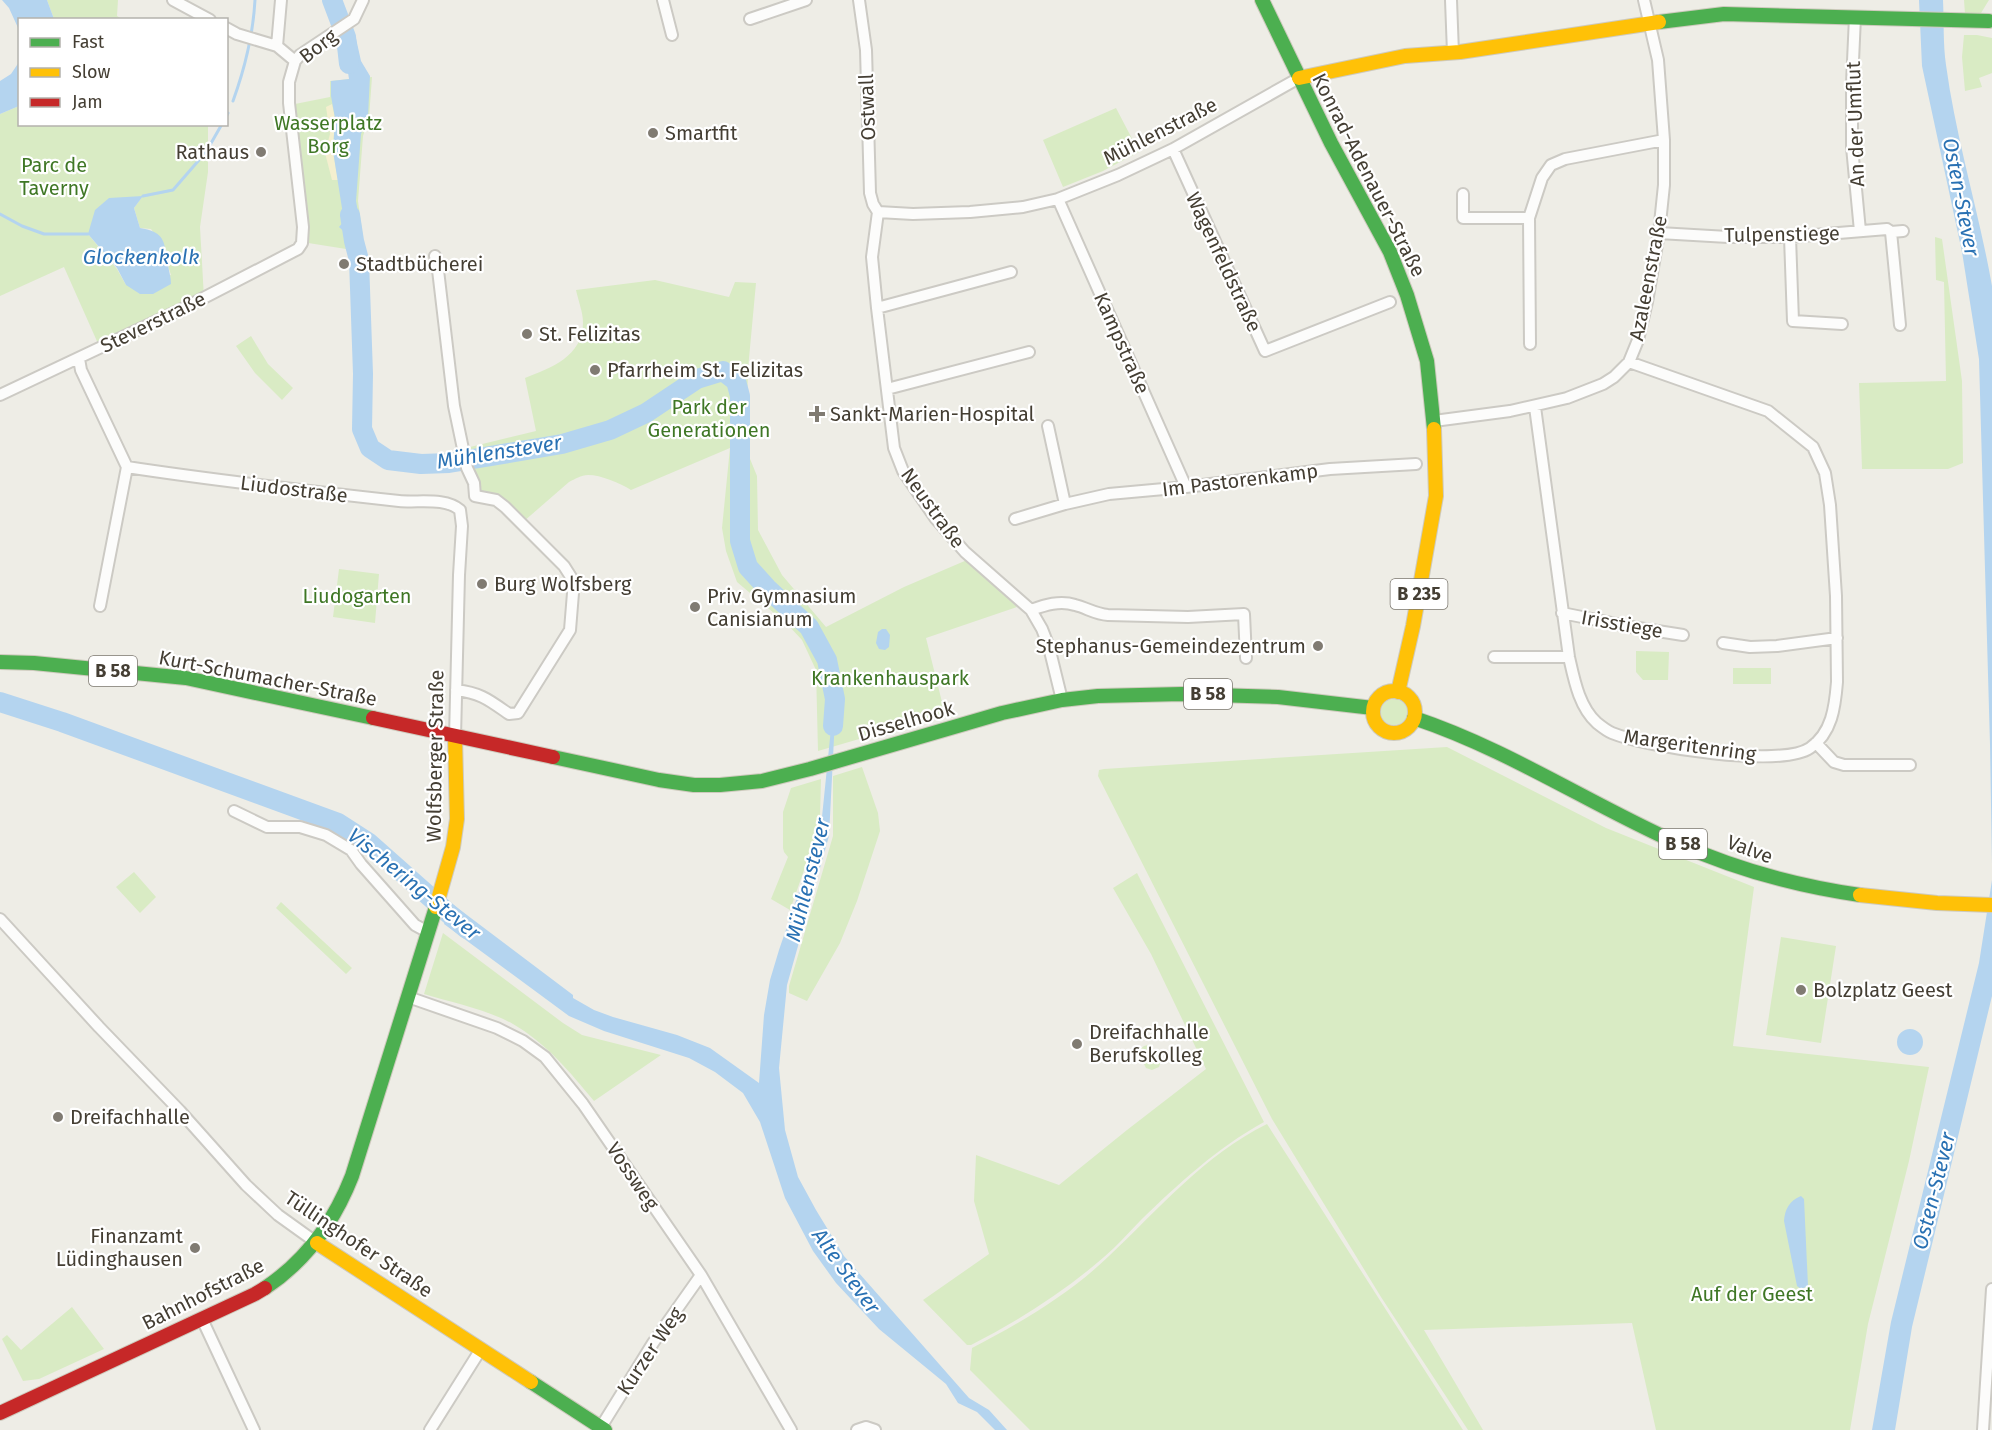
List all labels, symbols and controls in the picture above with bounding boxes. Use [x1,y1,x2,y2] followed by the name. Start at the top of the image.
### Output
[18,18,228,126] legend
[294,23,342,68] street label: Borg
[72,31,105,53] text: Fast
[1841,60,1869,187] street label: An der Umflut
[72,61,111,83] text: Slow
[1307,69,1431,281] street label: Konrad-Adenauer-Straße
[854,73,880,141] street label: Ostwall
[72,91,103,113] text: Jam
[1099,92,1221,170] street label: Mühlenstraße
[274,111,382,158] park label: Wasserplatz Borg
[665,121,738,145] place label: Smartfit
[646,126,660,140] marker: Smartfit
[1937,136,1985,259] water label: Osten-Stever
[175,140,249,164] place label: Rathaus
[254,145,268,159] marker: Rathaus
[19,153,89,200] park label: Parc de Taverny
[1181,188,1267,336] street label: Wagenfeldstraße
[1624,213,1672,343] street label: Azaleenstraße
[1724,221,1840,247] street label: Tulpenstiege
[83,244,199,270] water label: Glockenkolk
[356,252,483,276] place label: Stadtbücherei
[337,257,351,271] marker: Stadtbücherei
[97,286,209,358] street label: Steverstraße
[1089,288,1155,398] street label: Kampstraße
[539,322,640,346] place label: St. Felizitas
[520,327,534,341] marker: St. Felizitas
[607,358,803,382] place label: Pfarrheim St. Felizitas
[588,363,602,377] marker: Pfarrheim St. Felizitas
[648,395,770,442] park label: Park der Generationen
[830,402,1035,426] place label: Sankt-Marien-Hospital
[808,405,826,423] marker: Sankt-Marien-Hospital
[435,429,564,475] water label: Mühlenstever
[1161,459,1319,501] street label: Im Pastorenkamp
[896,463,970,553] street label: Neustraße
[239,471,349,507] street label: Liudostraße
[494,572,632,596] place label: Burg Wolfsberg
[475,577,489,591] marker: Burg Wolfsberg
[1390,579,1448,609] road number: B 235
[302,584,412,608] park label: Liudogarten
[707,584,856,631] place label: Priv. Gymnasium Canisianum
[688,600,702,614] marker: Priv. Gymnasium Canisianum
[1579,605,1665,643] street label: Irisstiege
[1036,634,1306,658] place label: Stephanus-Gemeindezentrum
[1311,639,1325,653] marker: Stephanus-Gemeindezentrum
[157,645,379,711] street label: Kurt-Schumacher-Straße
[89,656,137,686] road number: B 58
[811,666,970,690] park label: Krankenhauspark
[421,669,449,843] street label: Wolfsberger Straße
[1184,679,1232,709] road number: B 58
[855,696,958,746] street label: Disselhook
[1622,724,1758,766] street label: Margeritenring
[780,815,836,944] water label: Mühlenstever
[342,822,487,946] water label: Vischering-Stever
[1659,829,1707,859] road number: B 58
[1724,830,1776,868] street label: Valve
[1813,978,1953,1002] place label: Bolzplatz Geest
[1794,983,1808,997] marker: Bolzplatz Geest
[1089,1020,1209,1067] place label: Dreifachhalle Berufskolleg
[1070,1037,1084,1051] marker: Dreifachhalle Berufskolleg
[70,1105,190,1129] place label: Dreifachhalle
[51,1110,65,1124] marker: Dreifachhalle
[1907,1129,1961,1252] water label: Osten-Stever
[602,1138,665,1215] street label: Vossweg
[280,1186,438,1302] street label: Tüllinghofer Straße
[806,1222,886,1320] water label: Alte Stever
[56,1224,184,1271] place label: Finanzamt Lüdinghausen
[188,1241,202,1255] marker: Finanzamt Lüdinghausen
[138,1253,268,1335] street label: Bahnhofstraße
[1691,1282,1814,1306] park label: Auf der Geest
[612,1302,688,1400] street label: Kurzer Weg

